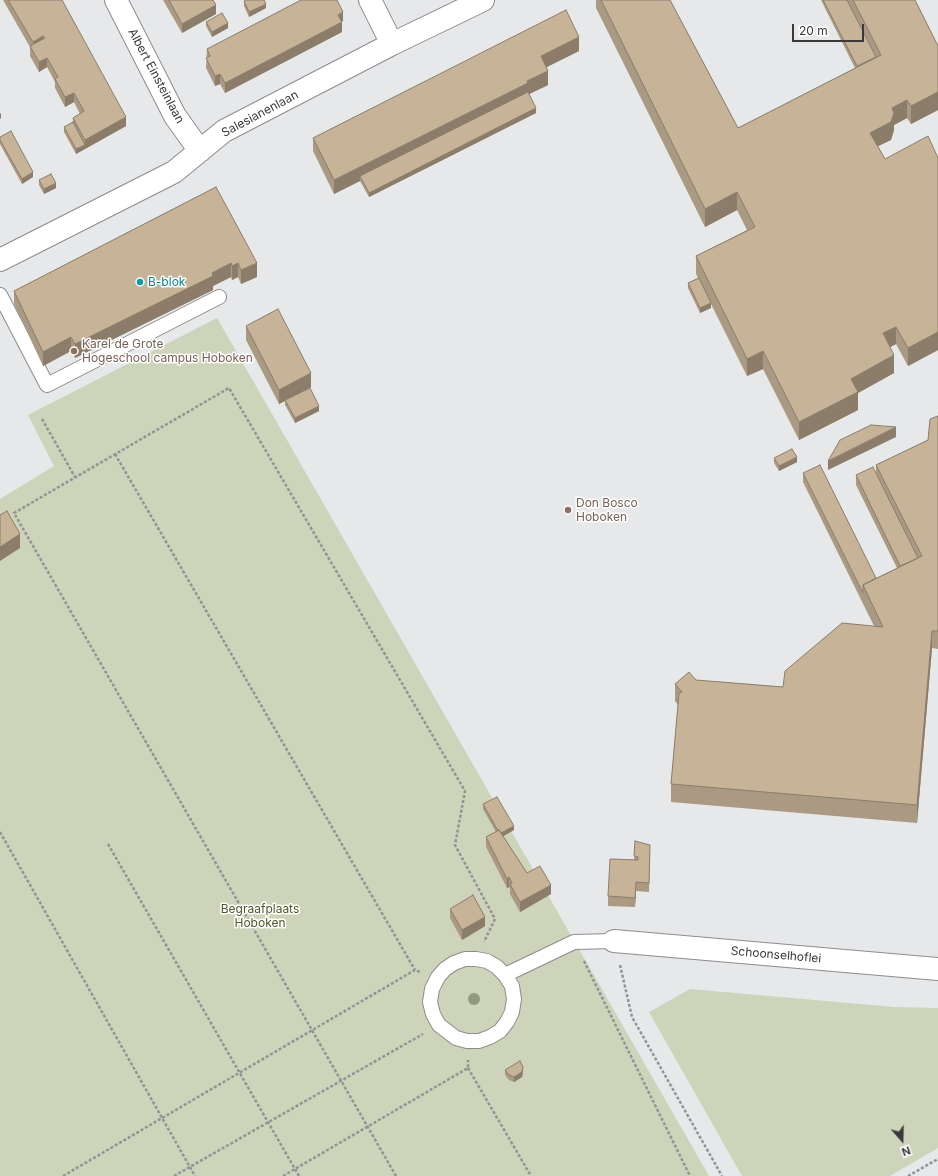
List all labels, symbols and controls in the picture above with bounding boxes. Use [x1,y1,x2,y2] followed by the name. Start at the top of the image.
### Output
[794,16,866,42] scale bar
[799,23,828,38] text: 20 m
[125,26,187,126] street label: Albert Einsteinlaan
[219,88,301,140] street label: Salesianenlaan
[148,275,185,289] place label: B-blok
[135,277,145,287] marker: B-blok
[82,337,253,365] place label: Karel de Grote Hogeschool campus Hoboken
[69,346,79,356] marker: Karel de Grote Hogeschool campus Hoboken
[576,496,638,524] place label: Don Bosco Hoboken
[563,505,573,515] marker: Don Bosco Hoboken
[221,902,299,930] park label: Begraafplaats Hoboken
[730,944,822,966] street label: Schoonselhoflei
[882,1120,922,1160] north arrow
[900,1143,912,1159] text: N

